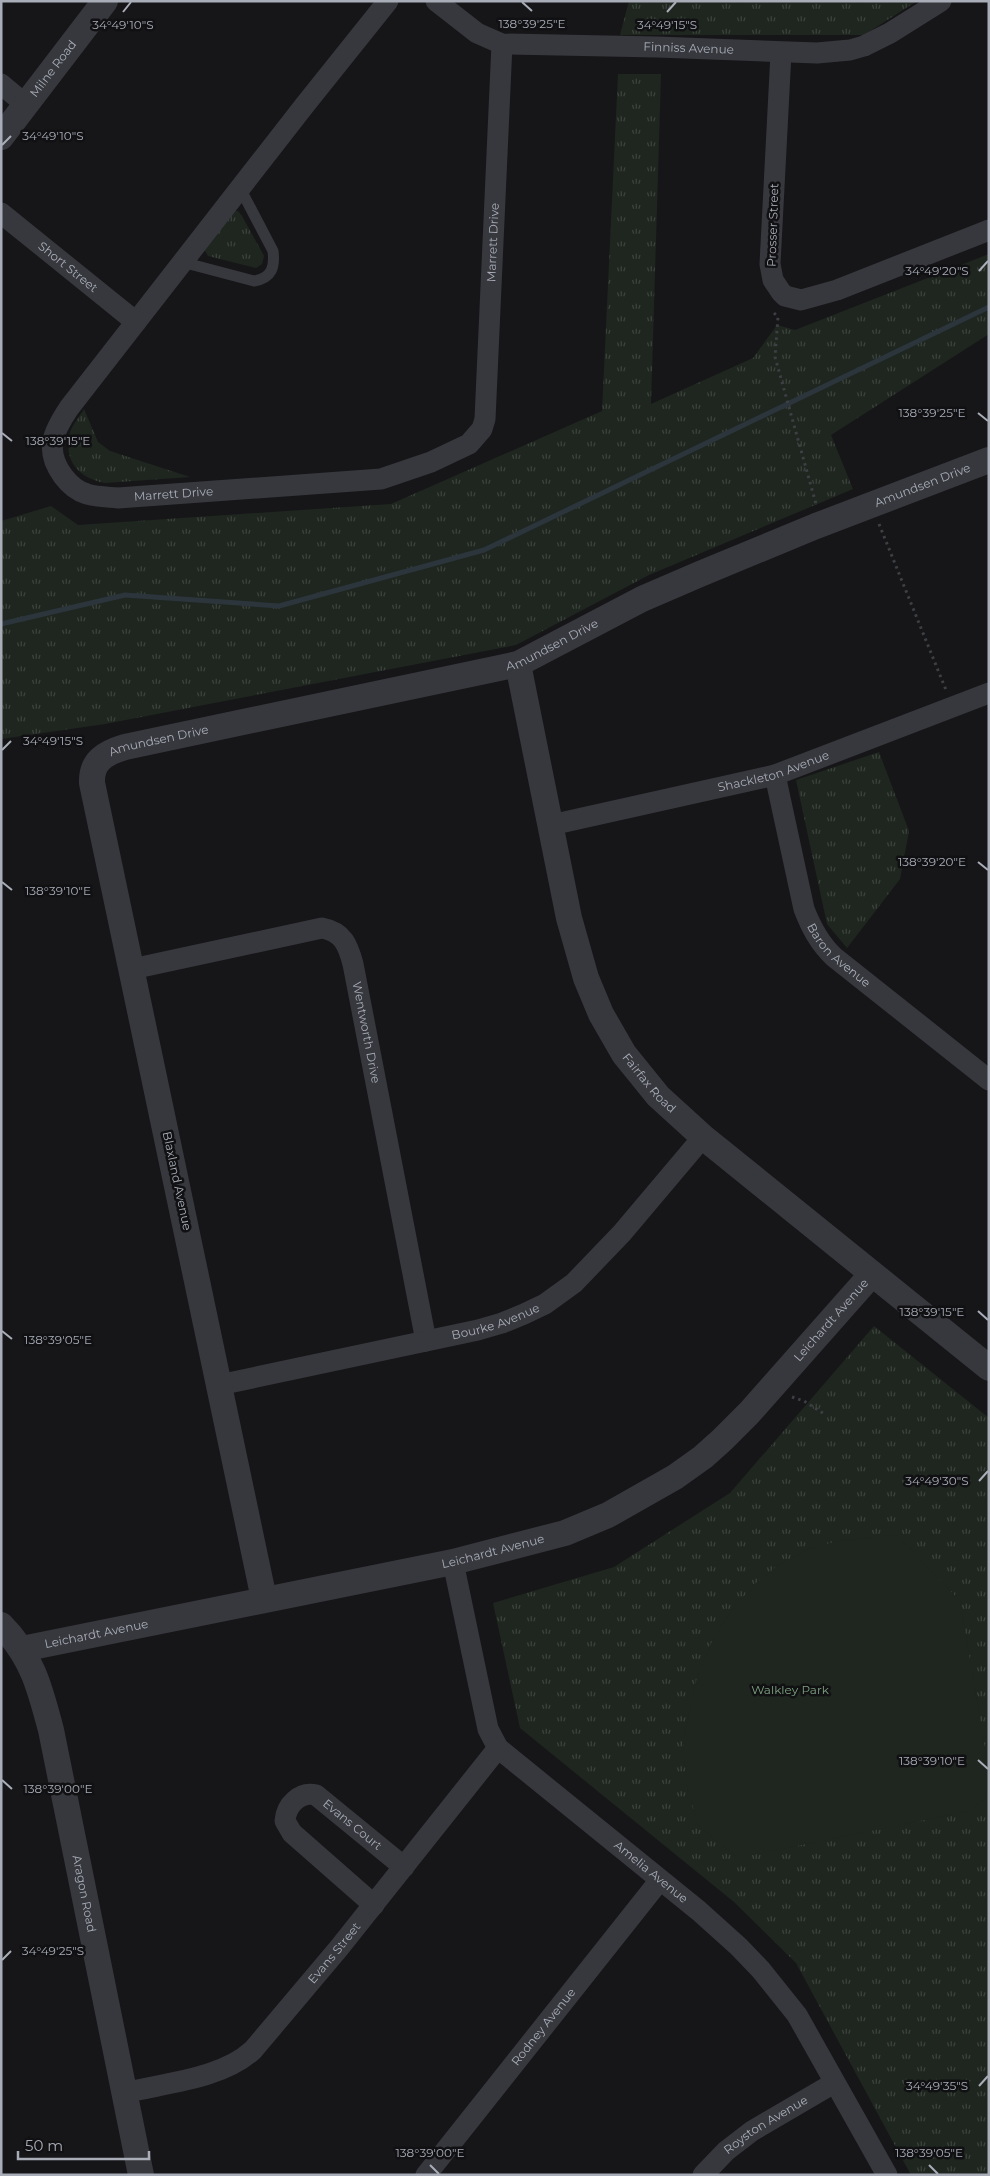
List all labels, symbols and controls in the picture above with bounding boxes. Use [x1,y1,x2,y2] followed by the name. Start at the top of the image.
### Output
[499,16,565,31] text: 138°39'25"E
[92,17,154,32] text: 34°49'10"S
[637,17,697,32] text: 34°49'15"S
[26,37,79,100] street label: Milne Road
[643,39,734,57] street label: Finniss Avenue
[22,128,84,143] text: 34°49'10"S
[764,183,781,267] street label: Prosser Street
[483,202,502,282] street label: Marrett Drive
[35,238,101,295] street label: Short Street
[905,263,969,278] text: 34°49'20"S
[899,405,965,420] text: 138°39'25"E
[26,433,90,448] text: 138°39'15"E
[872,460,972,510] street label: Amundsen Drive
[133,483,214,504] street label: Marrett Drive
[505,615,600,673] street label: Amundsen Drive
[106,722,210,759] street label: Amundsen Drive
[23,733,83,748] text: 34°49'15"S
[716,747,831,795] street label: Shackleton Avenue
[898,854,966,869] text: 138°39'20"E
[25,883,91,898] text: 138°39'10"E
[804,920,874,990] street label: Baron Avenue
[350,980,384,1084] street label: Wentworth Drive
[619,1050,679,1116] street label: Fairfax Road
[160,1130,195,1232] street label: Blaxland Avenue
[790,1275,871,1364] street label: Leichardt Avenue
[450,1300,542,1342] street label: Bourke Avenue
[900,1304,964,1319] text: 138°39'15"E
[24,1332,92,1347] text: 138°39'05"E
[905,1473,969,1488] text: 34°49'30"S
[440,1531,546,1571] street label: Leichardt Avenue
[43,1616,150,1651] street label: Leichardt Avenue
[751,1682,830,1697] park label: Walkley Park
[899,1753,965,1768] text: 138°39'10"E
[23,1781,93,1796] text: 138°39'00"E
[320,1796,385,1853] street label: Evans Court
[611,1837,691,1906] street label: Amelia Avenue
[69,1854,100,1934] street label: Aragon Road
[304,1919,363,1986] street label: Evans Street
[22,1943,84,1958] text: 34°49'25"S
[508,1985,578,2068] street label: Rodney Avenue
[906,2078,968,2093] text: 34°49'35"S
[720,2092,810,2157] street label: Royston Avenue
[18,2128,149,2160] scale bar
[25,2136,63,2155] text: 50 m
[395,2145,465,2160] text: 138°39'00"E
[895,2145,963,2160] text: 138°39'05"E

